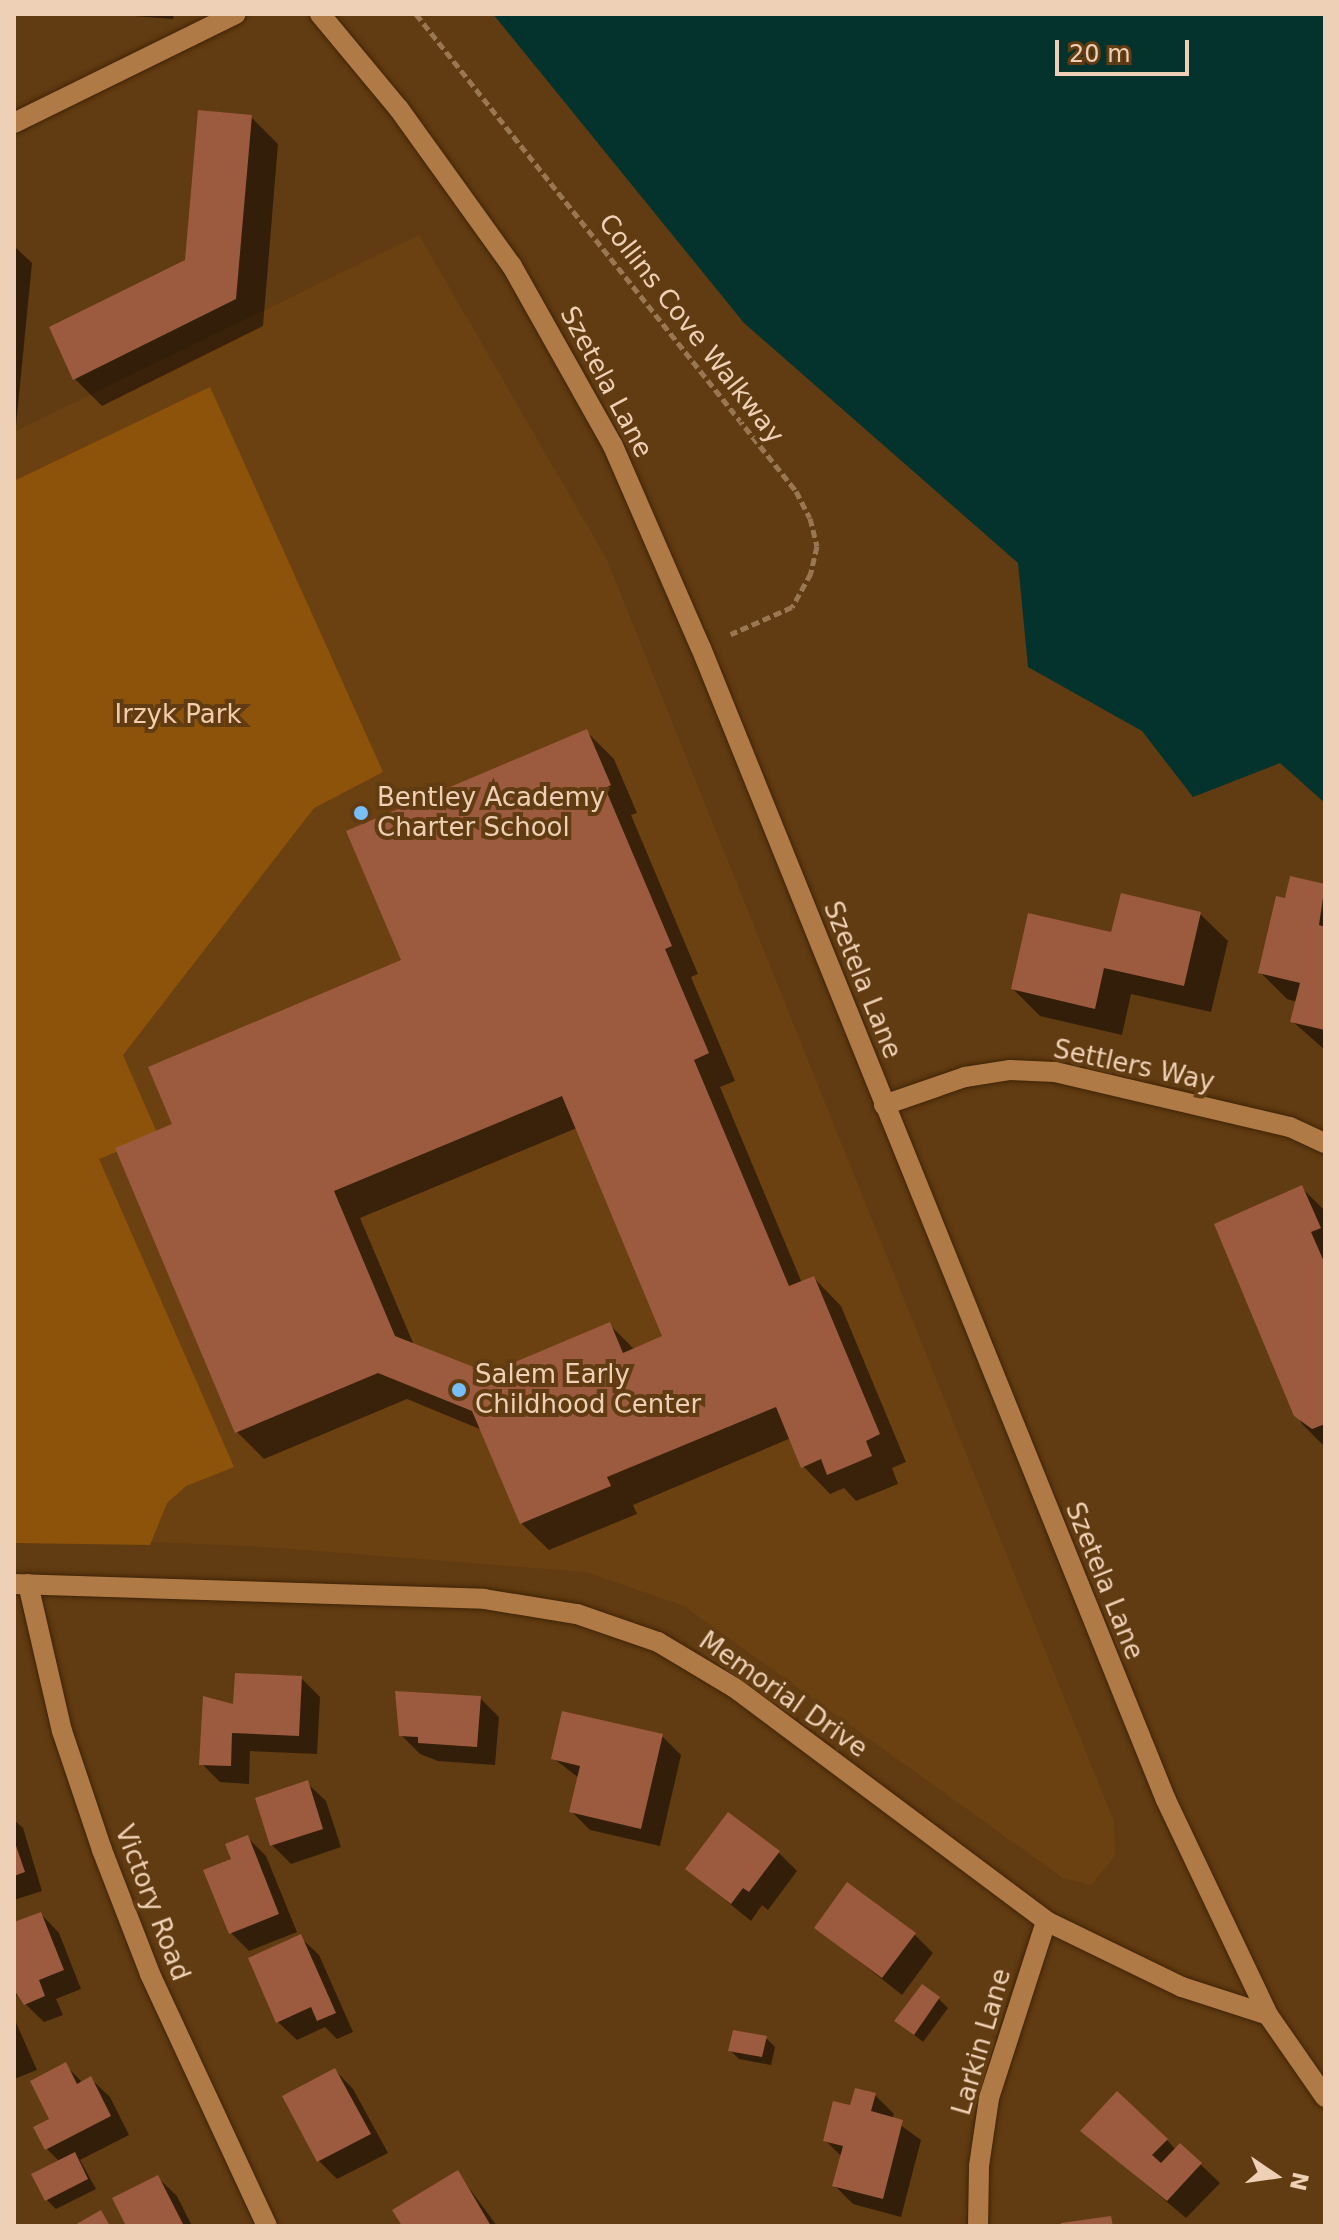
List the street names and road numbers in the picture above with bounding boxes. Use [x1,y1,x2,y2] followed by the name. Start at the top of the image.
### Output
[592,208,790,450] street label: Collins Cove Walkway
[553,301,659,463] street label: Szetela Lane
[816,897,908,1063] street label: Szetela Lane
[1051,1034,1217,1098] street label: Settlers Way
[1058,1498,1150,1664] street label: Szetela Lane
[693,1625,873,1765] street label: Memorial Drive
[108,1821,196,1985] street label: Victory Road
[946,1965,1018,2119] street label: Larkin Lane

